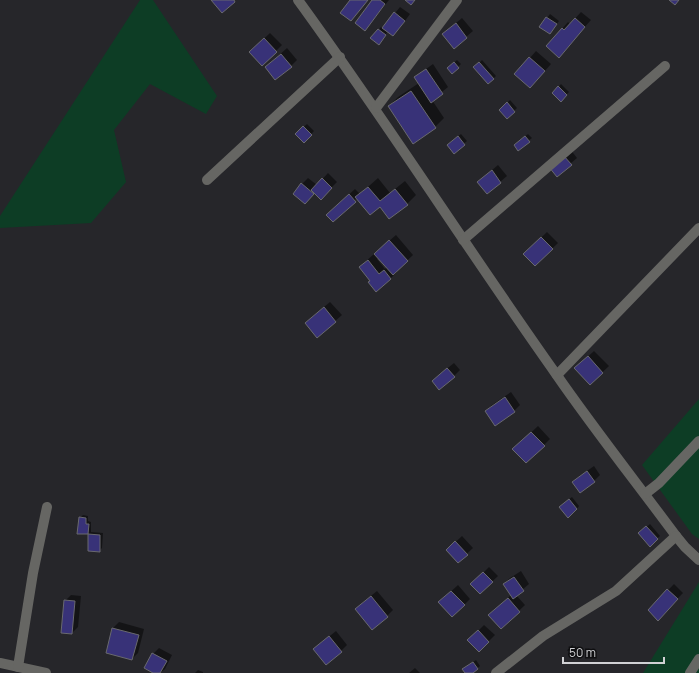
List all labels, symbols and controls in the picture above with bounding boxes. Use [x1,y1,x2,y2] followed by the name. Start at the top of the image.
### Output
[563,639,664,665] scale bar
[569,644,596,661] text: 50 m

